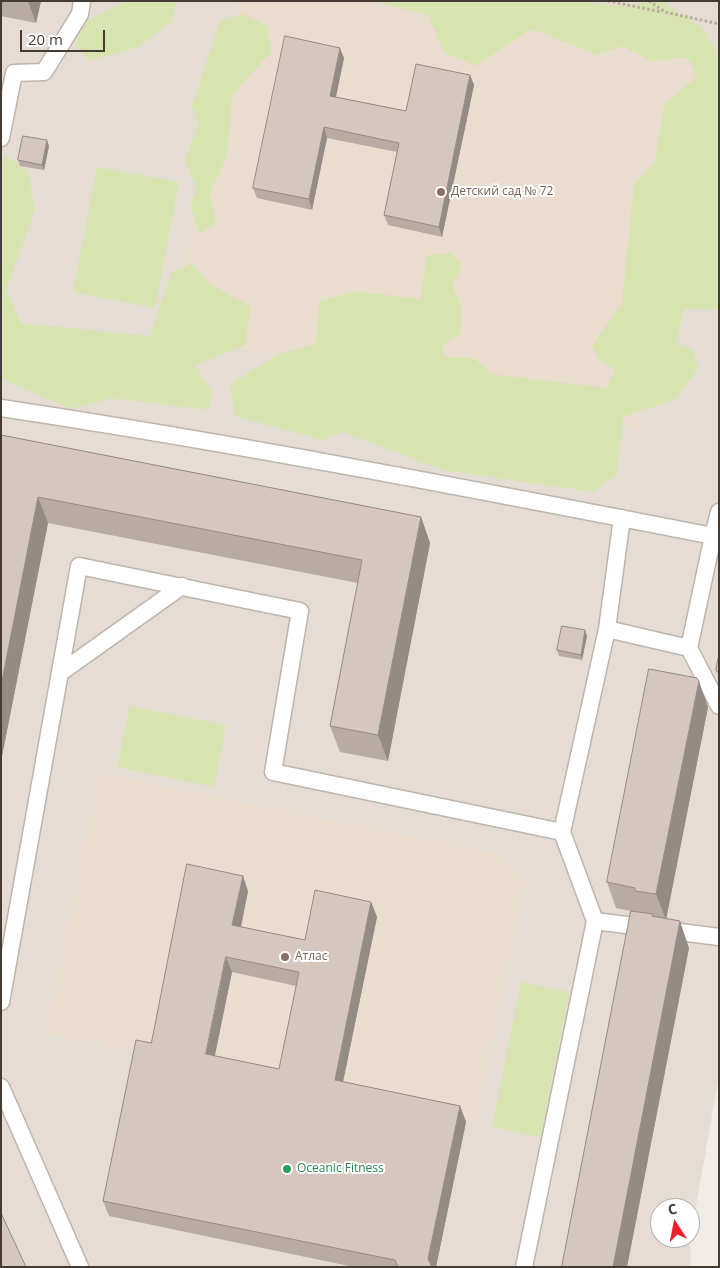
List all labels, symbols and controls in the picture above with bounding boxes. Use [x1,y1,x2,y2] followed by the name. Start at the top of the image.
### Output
[22,20,108,52] scale bar
[28,29,63,49] text: 20 m
[451,185,553,199] place label: Детский сад № 72
[435,186,447,198] marker: Детский сад № 72
[295,950,328,964] place label: Атлас
[279,951,291,963] marker: Атлас
[297,1162,384,1176] place label: Oceanic Fitness
[281,1163,293,1175] marker: Oceanic Fitness
[650,1198,700,1248] north arrow
[666,1199,678,1219] text: С

